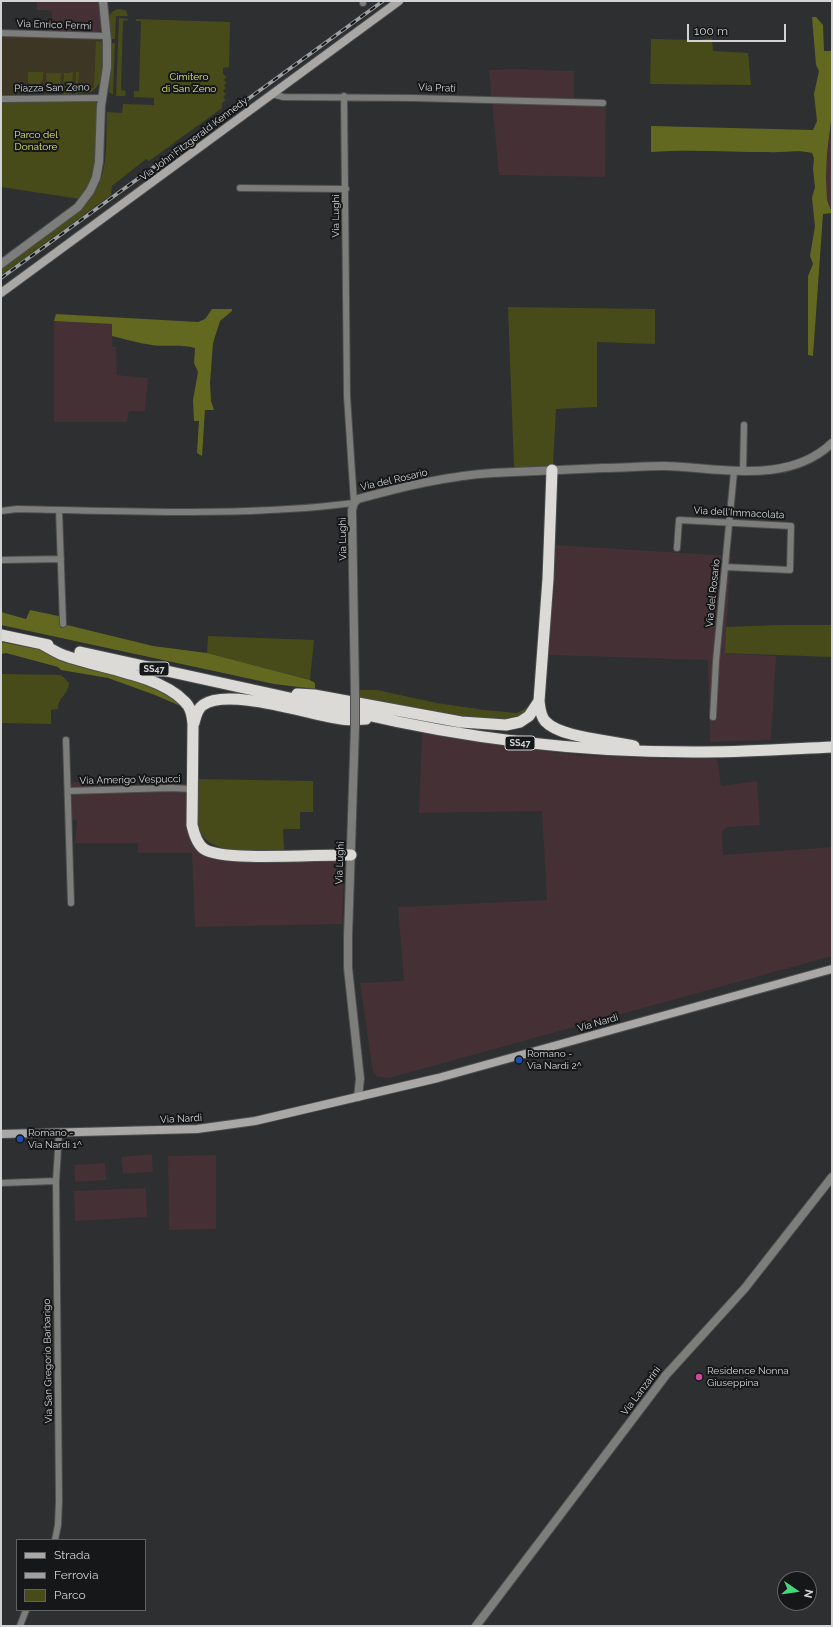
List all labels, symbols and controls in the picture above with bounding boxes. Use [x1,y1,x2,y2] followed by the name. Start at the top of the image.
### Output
[689,16,788,42] scale bar
[16,18,92,32] street label: Via Enrico Fermi
[694,24,728,38] text: 100 m
[162,71,216,94] park label: Cimitero di San Zeno
[14,81,90,95] street label: Piazza San Zeno
[418,81,456,95] street label: Via Prati
[138,95,250,183] street label: Via John Fitzgerald Kennedy
[14,129,58,152] park label: Parco del Donatore
[330,195,342,237] street label: Via Lughi
[359,466,429,494] street label: Via del Rosario
[693,505,785,521] street label: Via dell'Immacolata
[337,517,349,561] street label: Via Lughi
[703,558,723,628] street label: Via del Rosario
[139,662,169,676] road number: SS47
[505,736,535,750] road number: SS47
[79,773,181,787] street label: Via Amerigo Vespucci
[333,841,347,885] street label: Via Lughi
[576,1011,620,1035] street label: Via Nardi
[527,1048,582,1072] place label: Romano - Via Nardi 2^
[514,1055,524,1065] marker: Romano - Via Nardi 2^
[160,1112,202,1126] street label: Via Nardi
[28,1127,82,1150] place label: Romano - Via Nardi 1^
[15,1134,25,1144] marker: Romano - Via Nardi 1^
[41,1299,55,1423] street label: Via San Gregorio Barbarigo
[619,1364,663,1418] street label: Via Lanzarini
[707,1365,789,1388] place label: Residence Nonna Giuseppina
[694,1372,704,1382] marker: Residence Nonna Giuseppina
[16,1539,146,1611] legend
[54,1548,90,1562] text: Strada
[54,1568,98,1582] text: Ferrovia
[777,1571,817,1611] north arrow
[54,1588,86,1602] text: Parco
[801,1588,815,1599] text: N

